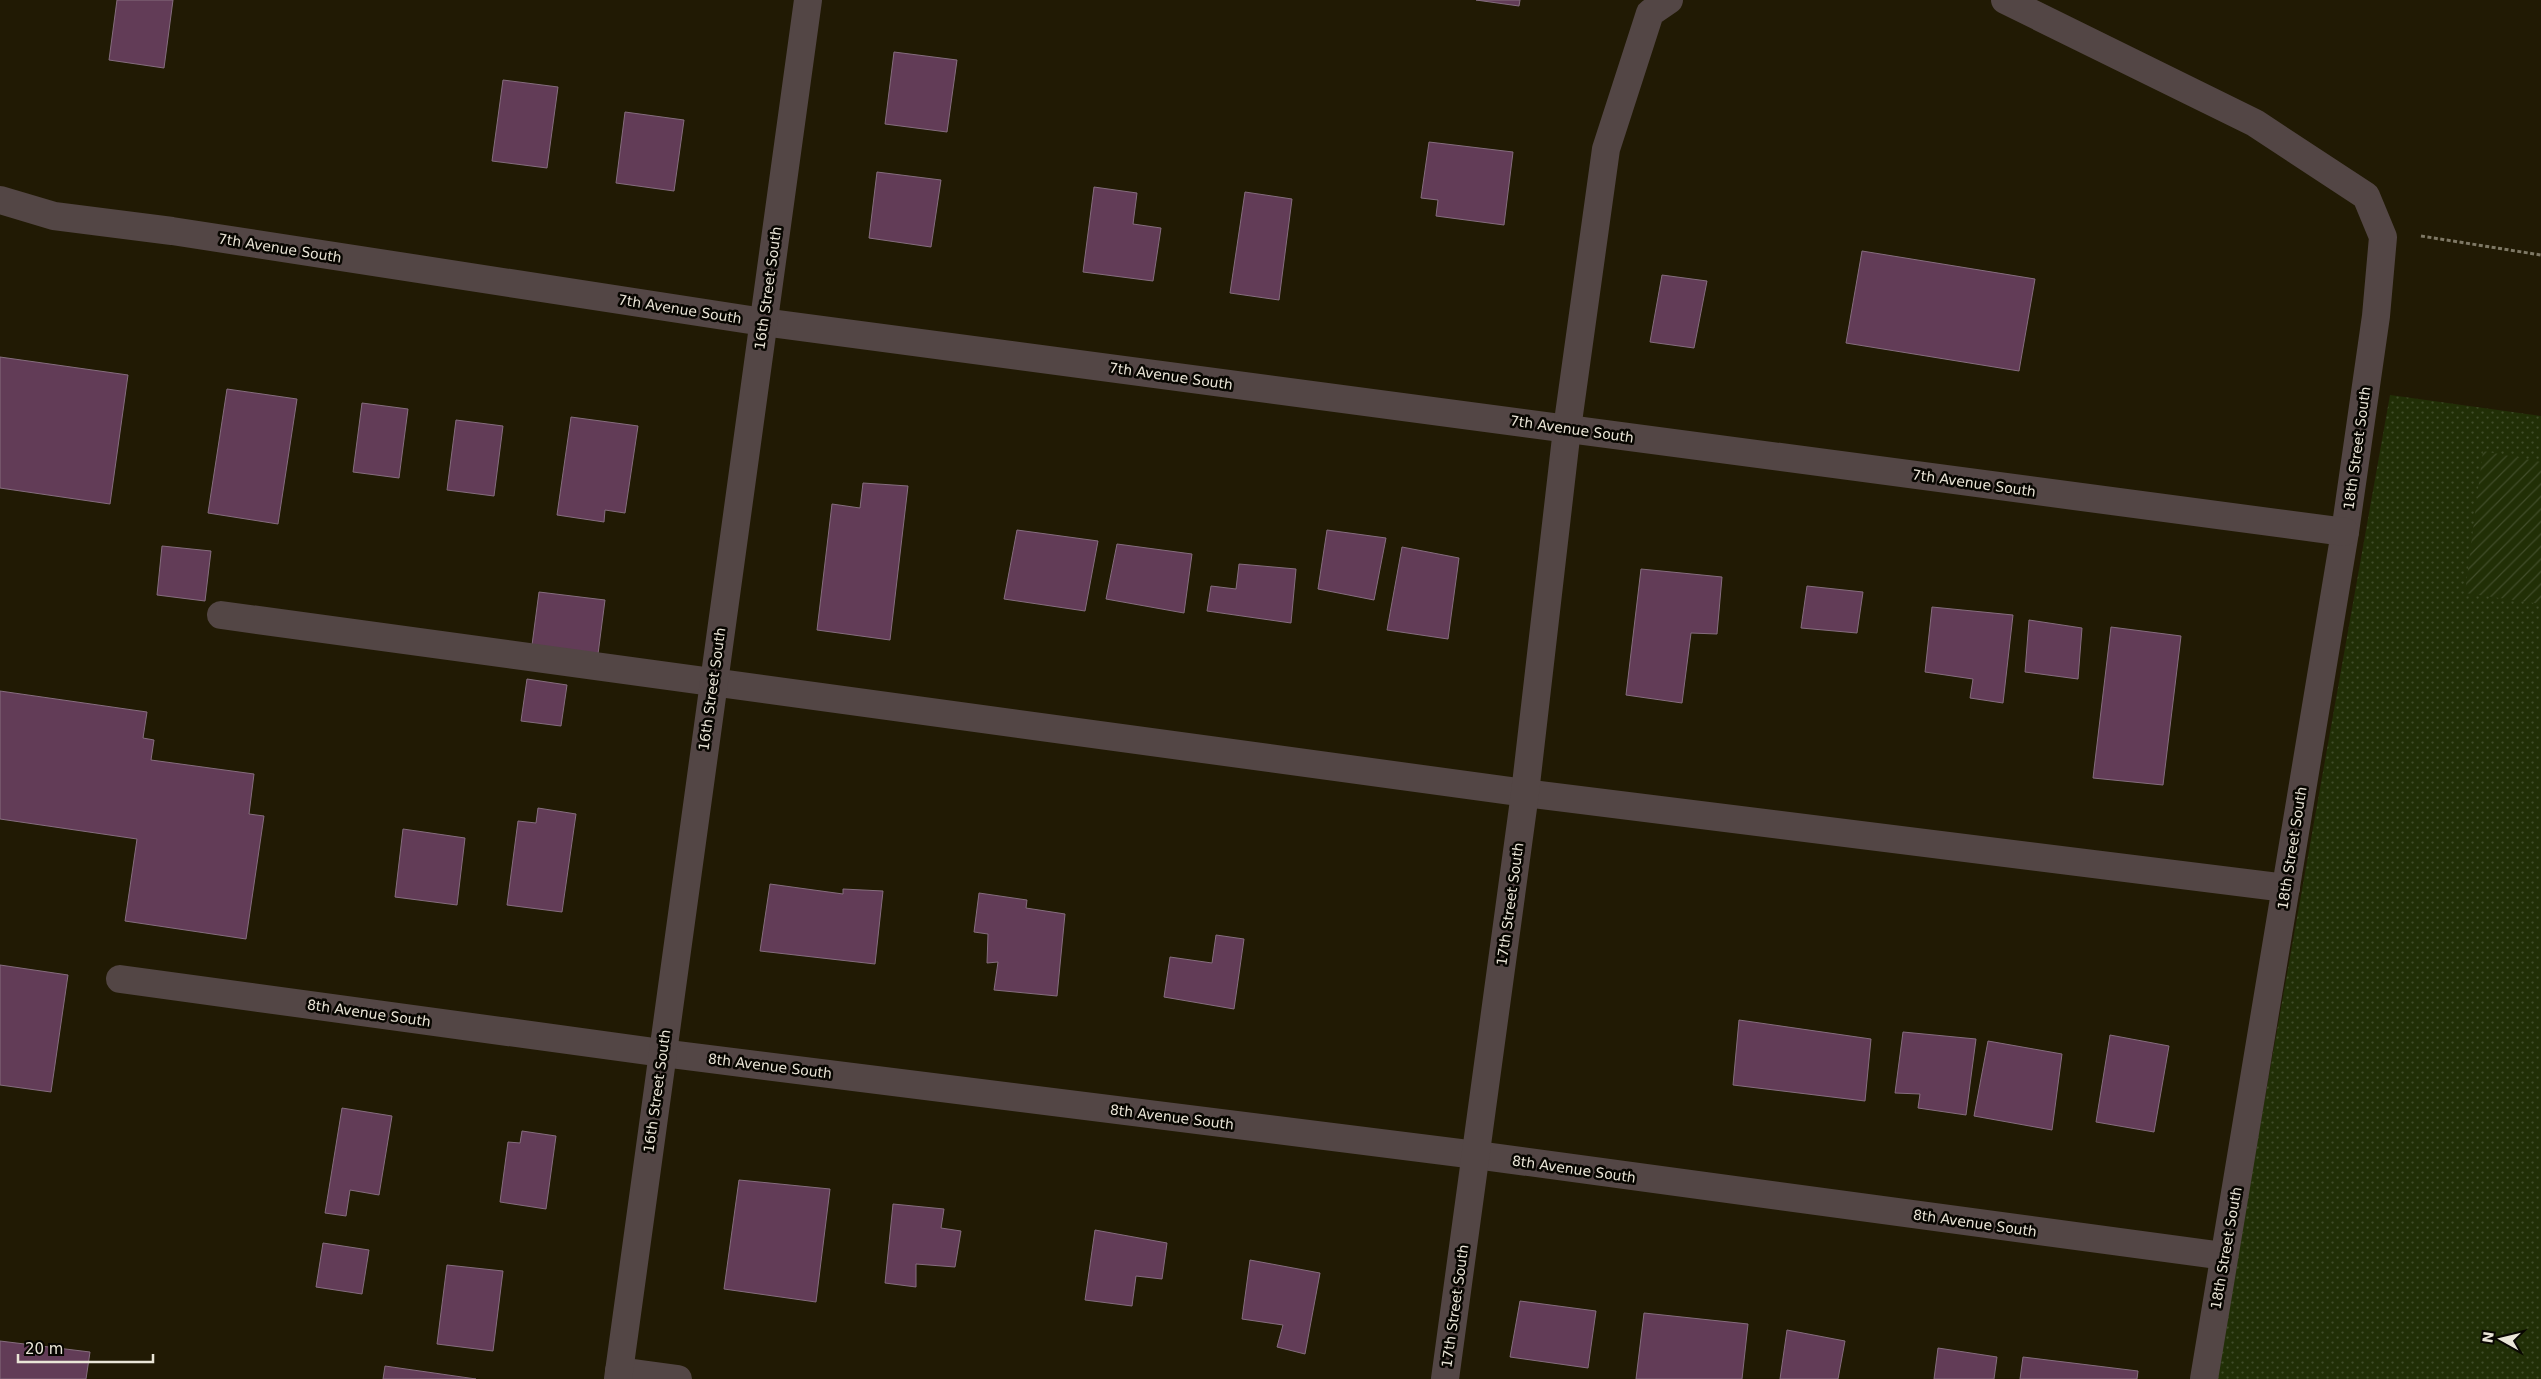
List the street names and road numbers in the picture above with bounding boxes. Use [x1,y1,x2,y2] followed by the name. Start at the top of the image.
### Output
[751,225,785,351] street label: 16th Street South
[217,230,343,266] street label: 7th Avenue South
[617,291,743,327] street label: 7th Avenue South
[1108,359,1234,393] street label: 7th Avenue South
[2340,385,2374,511] street label: 18th Street South
[1509,412,1635,446] street label: 7th Avenue South
[1911,466,2037,500] street label: 7th Avenue South
[695,626,729,752] street label: 16th Street South
[2274,785,2310,911] street label: 18th Street South
[1493,841,1527,967] street label: 17th Street South
[306,996,432,1030] street label: 8th Avenue South
[640,1028,674,1154] street label: 16th Street South
[707,1050,833,1082] street label: 8th Avenue South
[1109,1101,1235,1133] street label: 8th Avenue South
[1511,1152,1637,1186] street label: 8th Avenue South
[2207,1185,2245,1311] street label: 18th Street South
[1912,1206,2038,1240] street label: 8th Avenue South
[1438,1243,1472,1369] street label: 17th Street South

